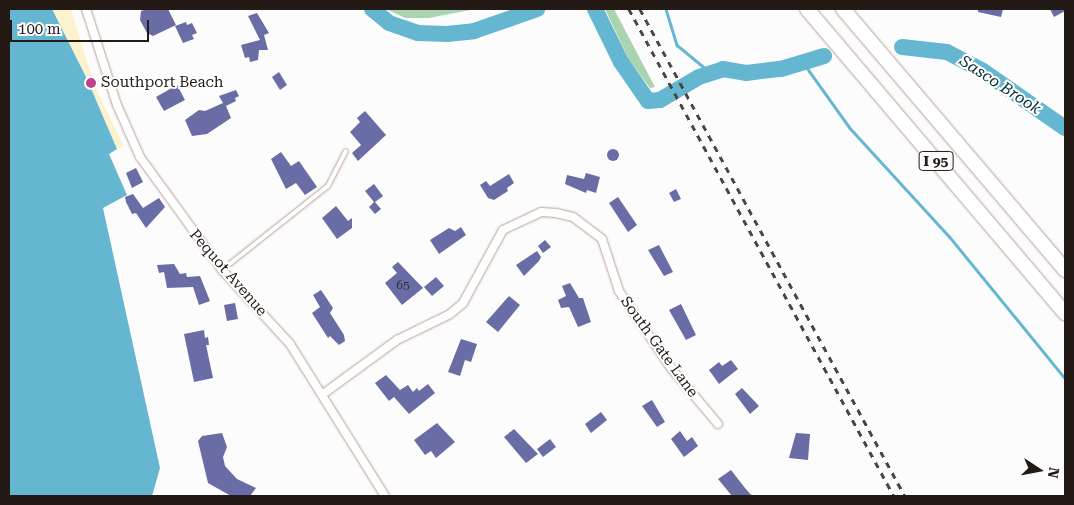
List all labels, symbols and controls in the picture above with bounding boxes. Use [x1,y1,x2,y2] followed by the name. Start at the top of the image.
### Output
[12,10,151,42] scale bar
[18,20,61,38] text: 100 m
[956,52,1044,118] water label: Sasco Brook
[101,74,224,92] place label: Southport Beach
[85,77,97,89] marker: Southport Beach
[918,150,954,172] road number: I 95
[185,226,271,320] street label: Pequot Avenue
[396,279,410,293] house number: 65
[616,293,702,401] street label: South Gate Lane
[1014,445,1064,495] north arrow
[1045,466,1063,480] text: N

